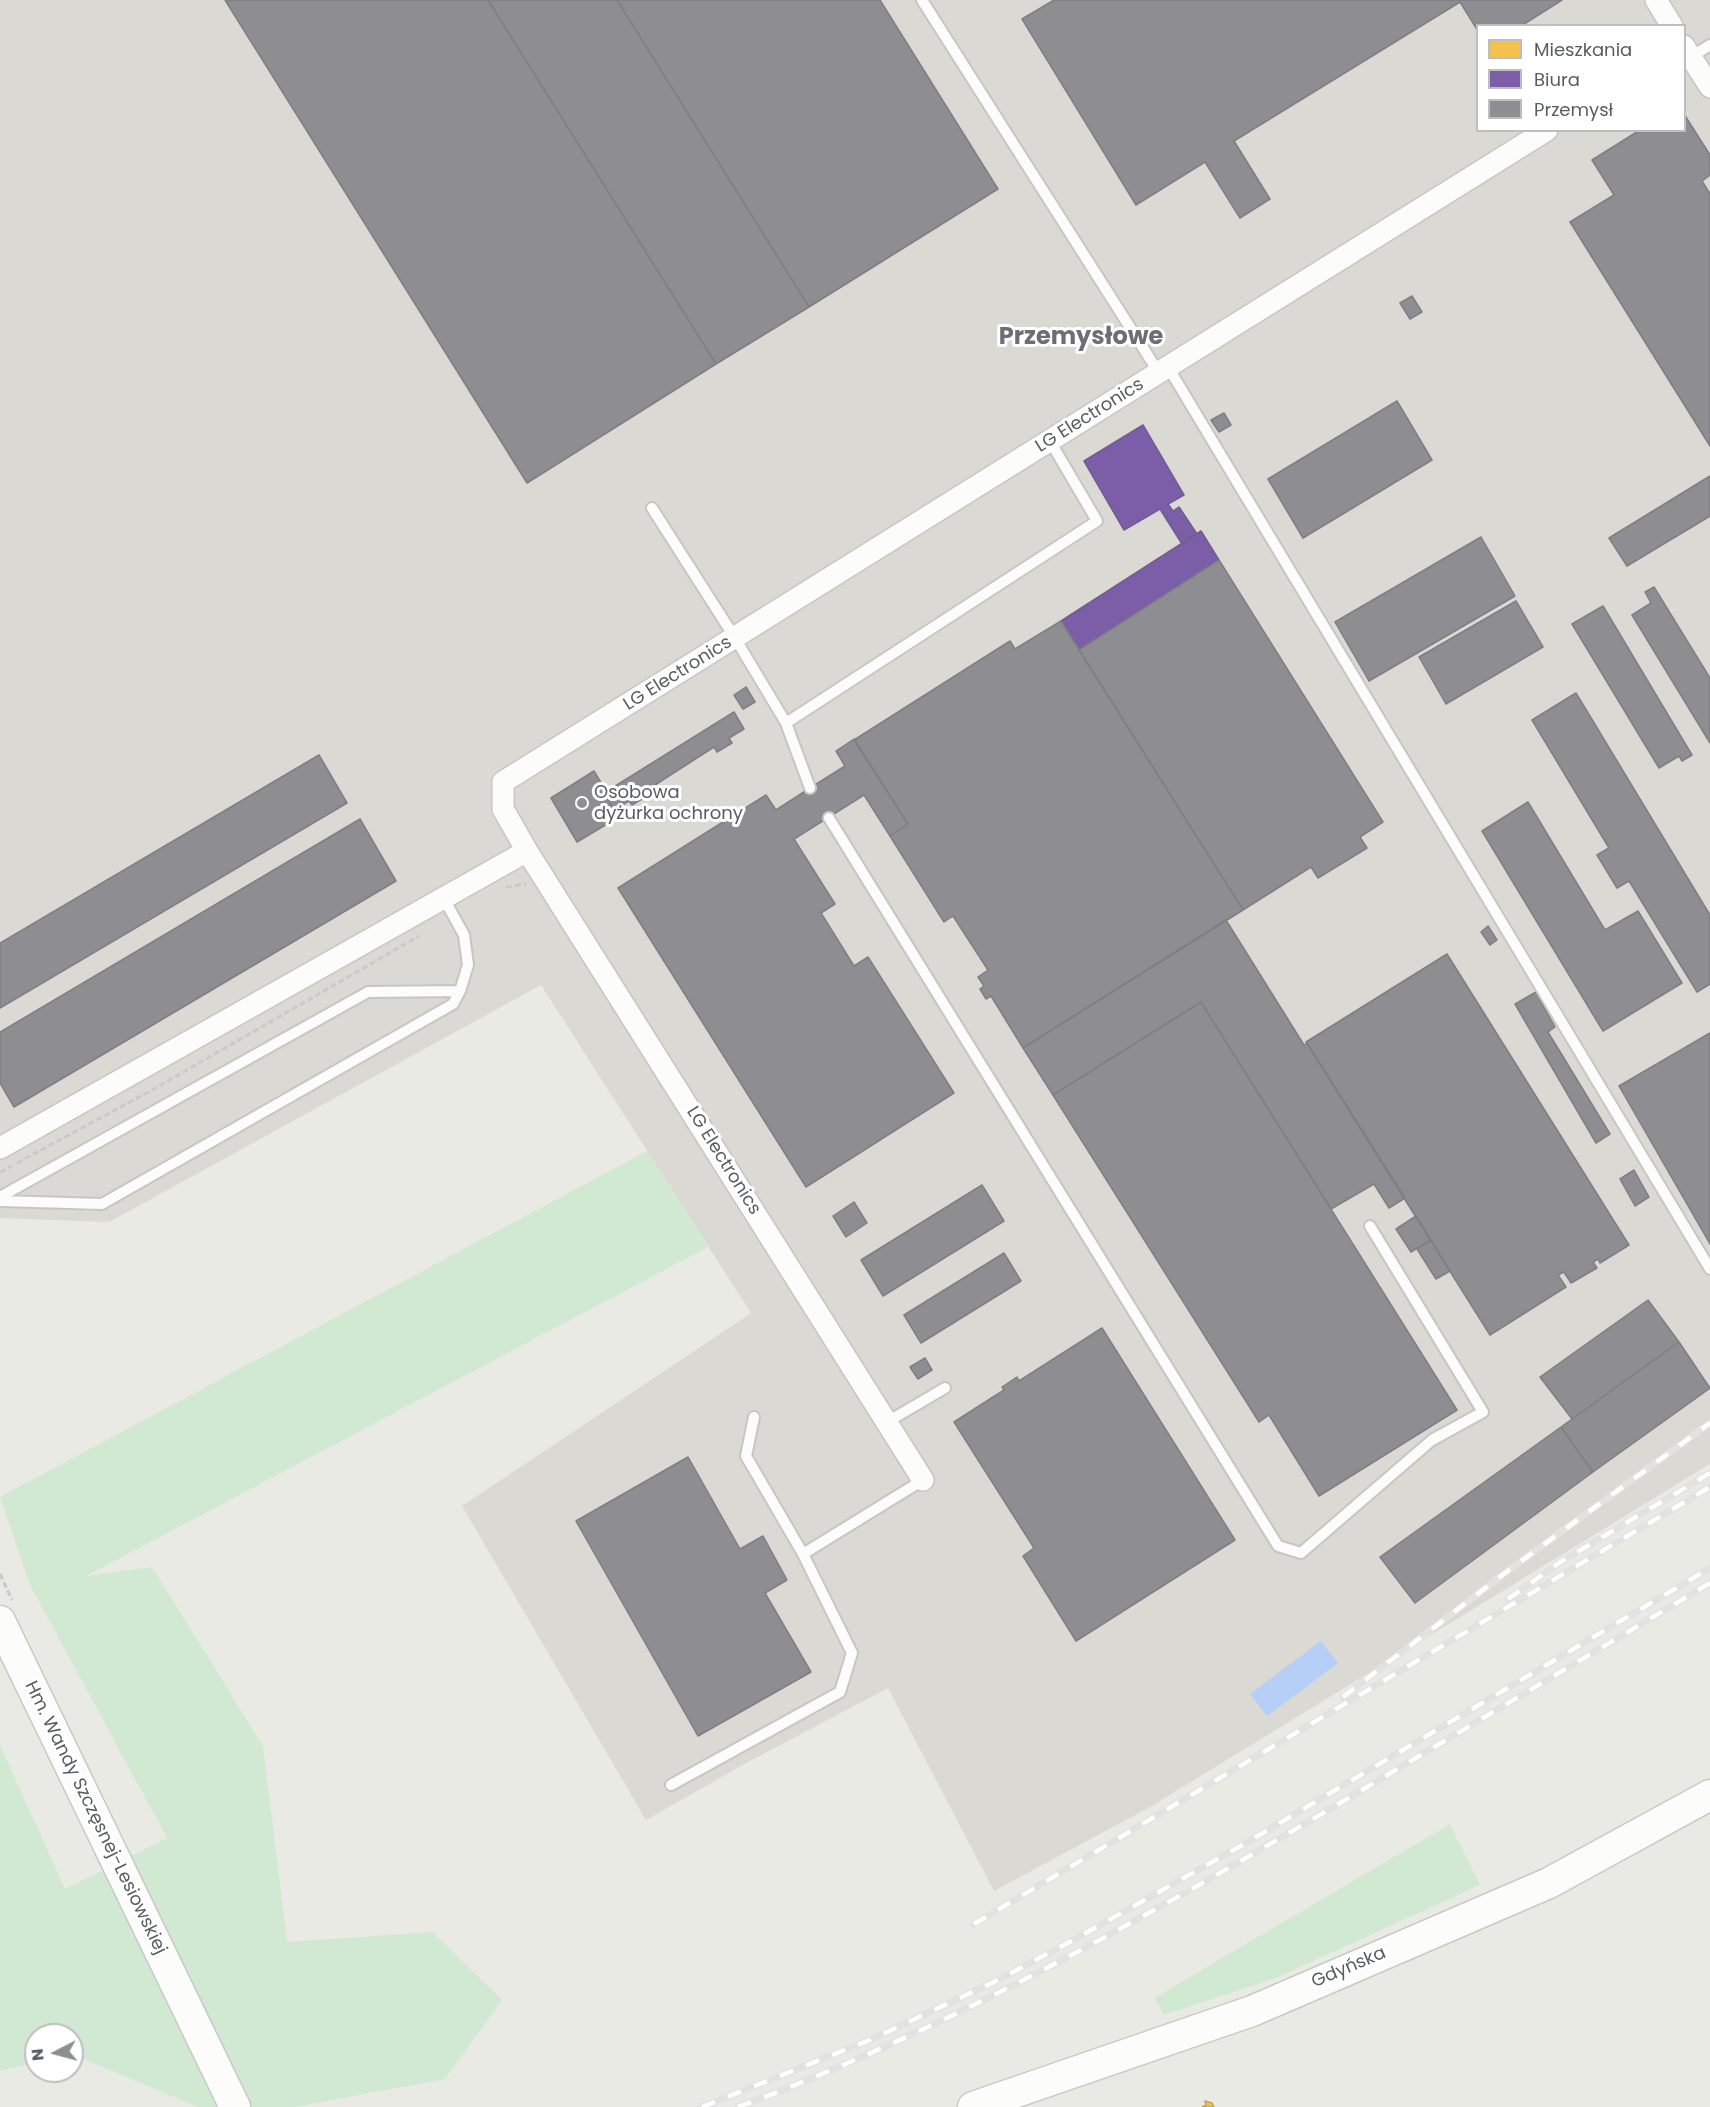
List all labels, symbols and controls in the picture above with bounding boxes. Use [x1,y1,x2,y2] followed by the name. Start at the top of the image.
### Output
[1476,24,1686,132] legend
[1534,37,1632,62] text: Mieszkania
[1534,67,1580,92] text: Biura
[1534,97,1613,122] text: Przemysł
[999,324,1163,352] district label: Przemysłowe
[1032,374,1148,458] street label: LG Electronics
[620,632,736,716] street label: LG Electronics
[594,782,743,824] place label: Osobowa dyżurka ochrony
[575,796,589,810] marker: Osobowa dyżurka ochrony
[681,1103,765,1219] street label: LG Electronics
[19,1678,171,1958] street label: Hm. Wandy Szczęsnej-Lesiowskiej
[1309,1943,1389,1993] street label: Gdyńska
[24,2023,84,2083] north arrow
[26,2048,50,2062] text: N

